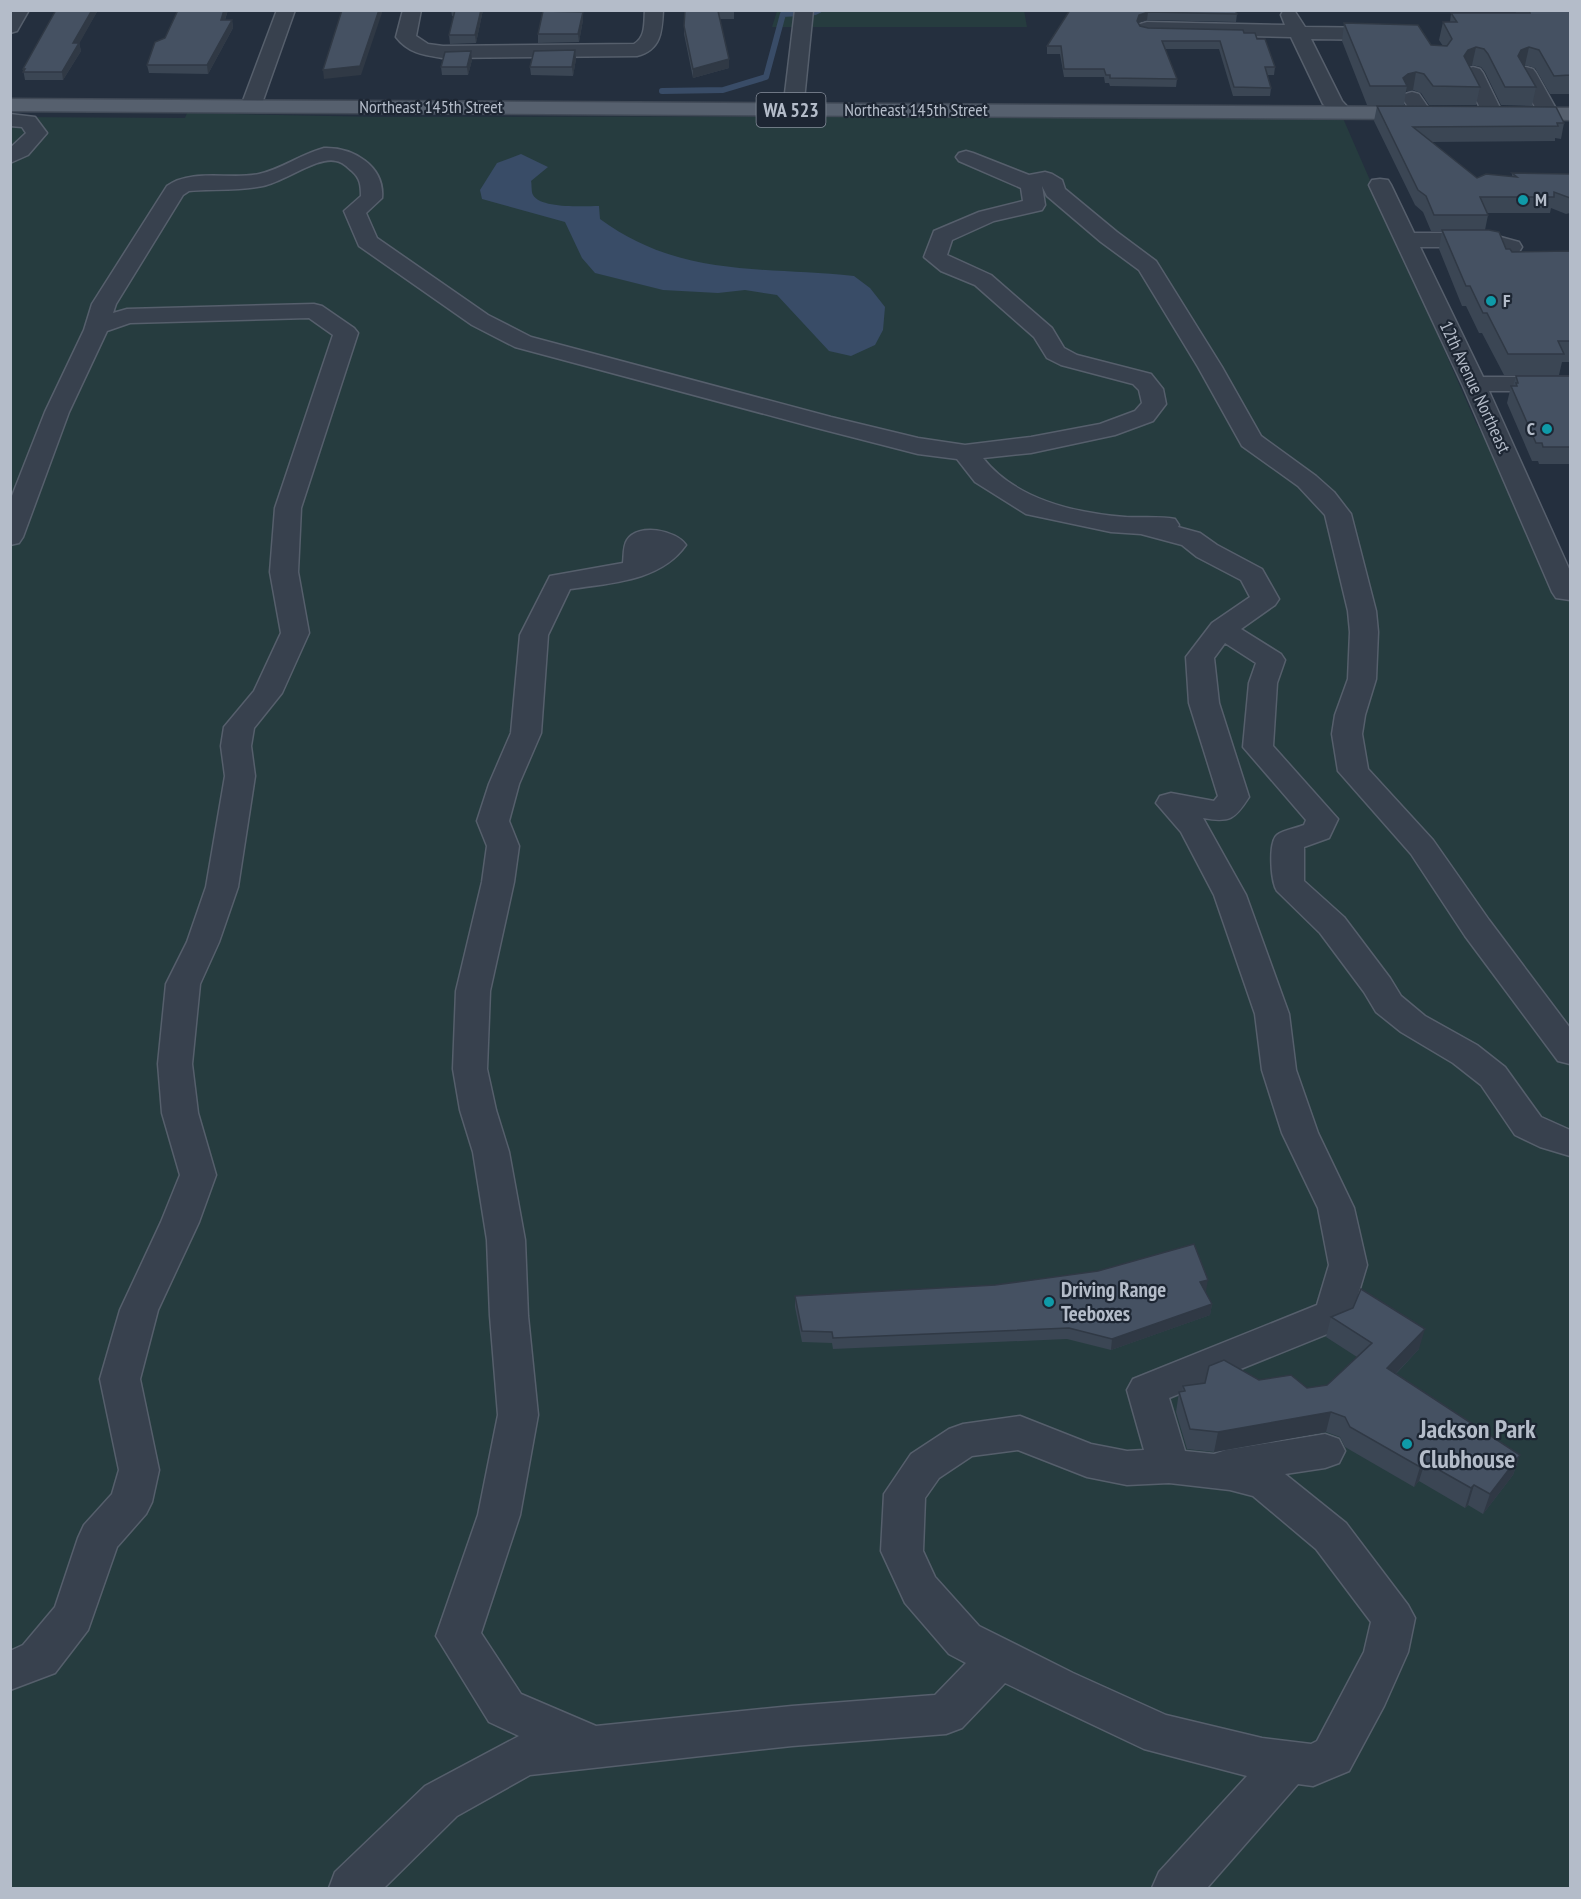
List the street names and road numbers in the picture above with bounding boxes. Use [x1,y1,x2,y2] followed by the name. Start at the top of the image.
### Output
[756,93,826,127] road number: WA 523
[359,95,503,118] street label: Northeast 145th Street
[844,98,988,121] street label: Northeast 145th Street
[1435,317,1516,457] street label: 12th Avenue Northeast

